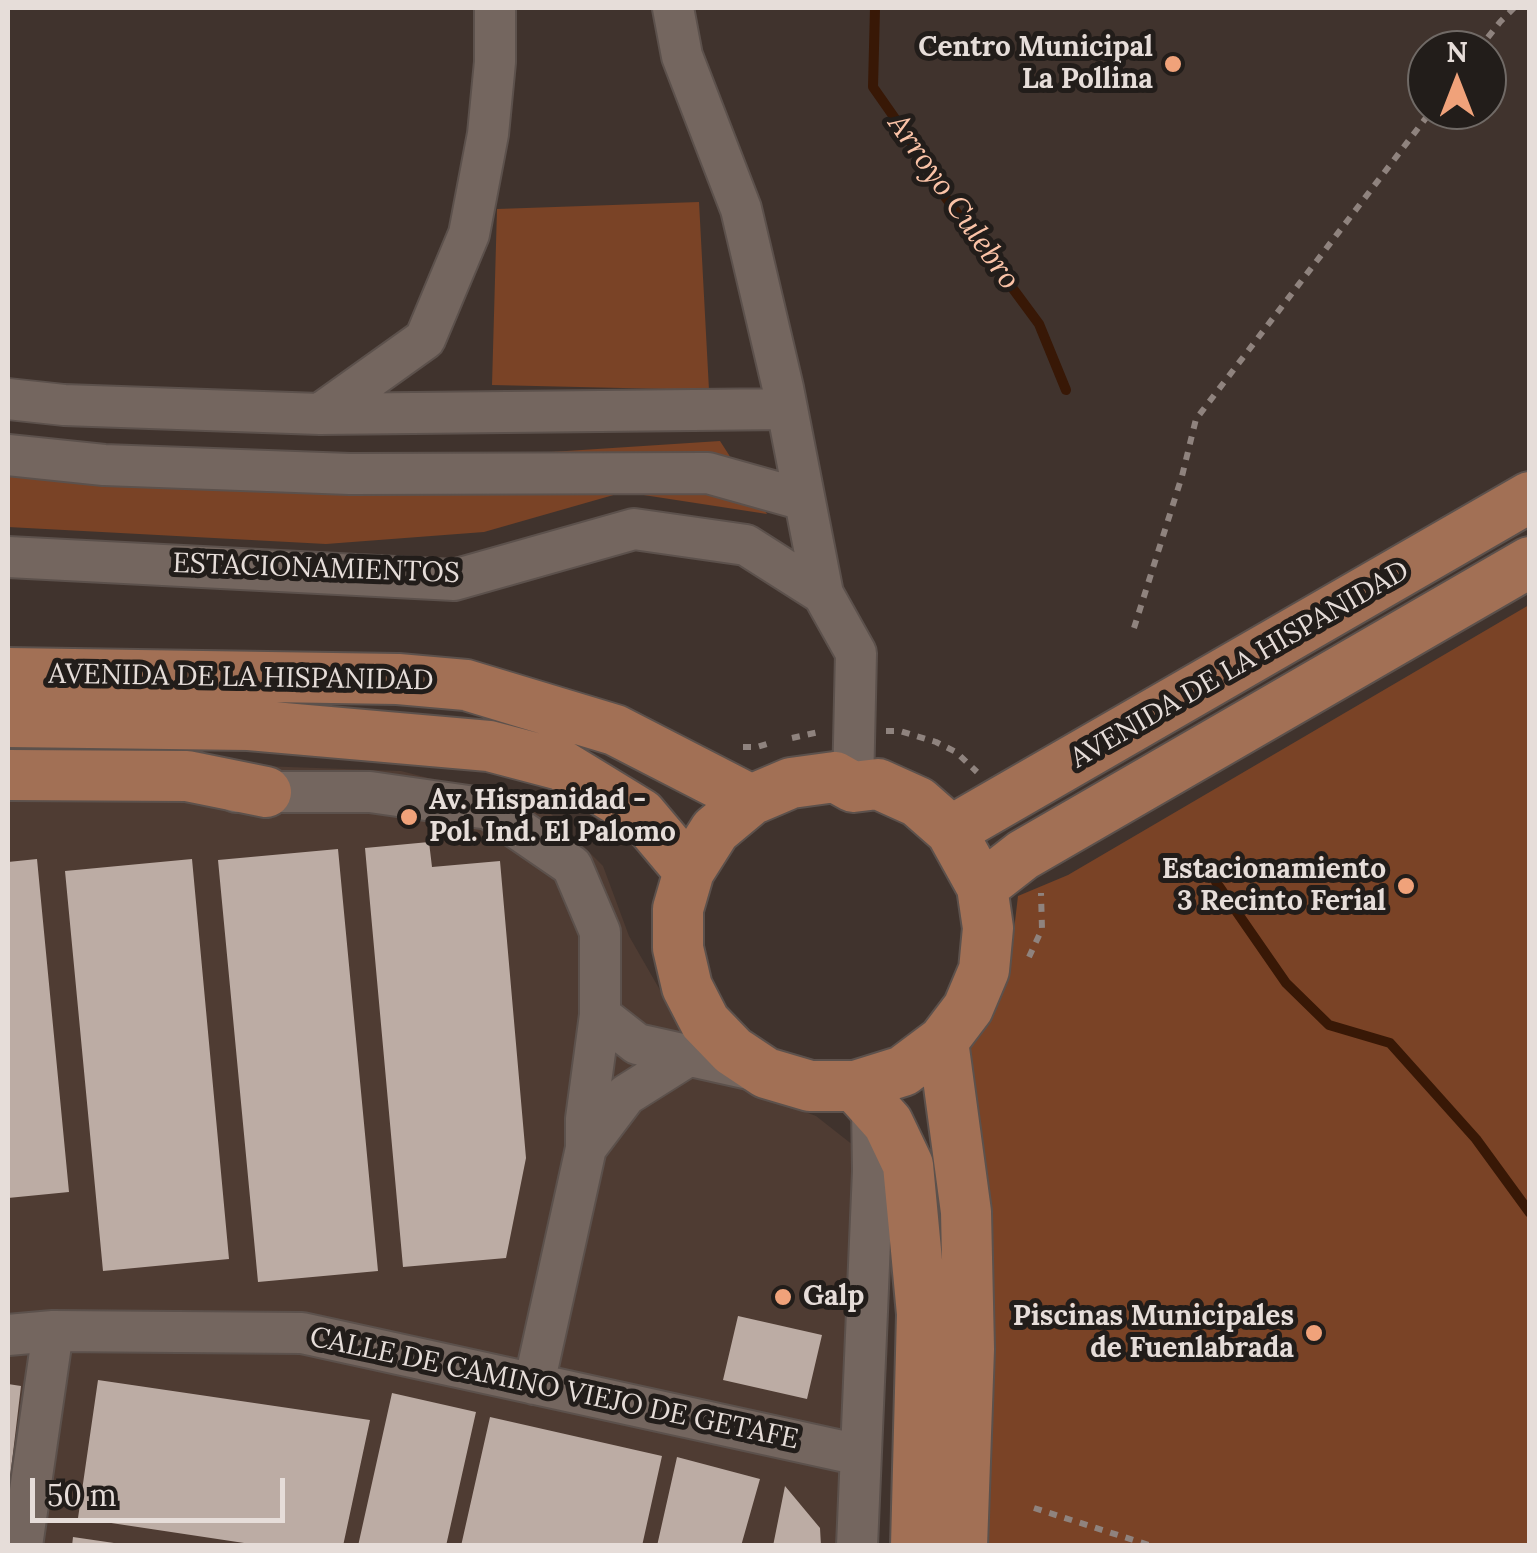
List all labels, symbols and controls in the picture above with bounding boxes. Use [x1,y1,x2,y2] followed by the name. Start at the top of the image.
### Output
[1407,30,1507,130] north arrow
[918,31,1153,97] place label: Centro Municipal La Pollina
[1446,34,1468,70] text: N
[1162,53,1184,75] marker: Centro Municipal La Pollina
[879,107,1027,297] water label: Arroyo Culebro
[172,547,460,591] street label: ESTACIONAMIENTOS
[1065,554,1415,776] street label: AVENIDA DE LA HISPANIDAD
[48,658,434,698] street label: AVENIDA DE LA HISPANIDAD
[429,784,676,850] place label: Av. Hispanidad - Pol. Ind. El Palomo
[398,806,420,828] marker: Av. Hispanidad - Pol. Ind. El Palomo
[1162,853,1386,919] place label: Estacionamiento 3 Recinto Ferial
[1395,875,1417,897] marker: Estacionamiento 3 Recinto Ferial
[803,1280,864,1314] place label: Galp
[772,1286,794,1308] marker: Galp
[1013,1300,1294,1366] place label: Piscinas Municipales de Fuenlabrada
[307,1321,801,1457] street label: CALLE DE CAMINO VIEJO DE GETAFE
[1303,1322,1325,1344] marker: Piscinas Municipales de Fuenlabrada
[35,1458,290,1520] scale bar
[47,1476,117,1514] text: 50 m

